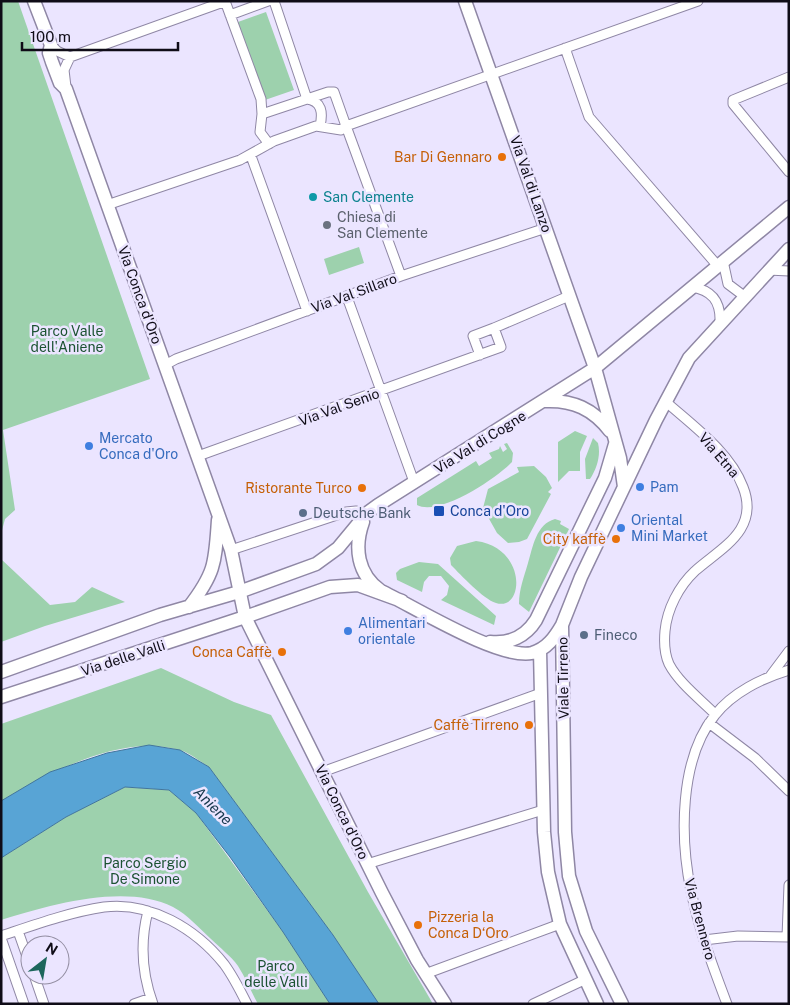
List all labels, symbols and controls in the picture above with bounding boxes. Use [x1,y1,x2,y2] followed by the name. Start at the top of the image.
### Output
[22,20,179,52] scale bar
[30,28,71,45] text: 100 m
[507,134,555,235] street label: Via Val di Lanzo
[394,149,492,165] place label: Bar Di Gennaro
[496,151,508,163] marker: Bar Di Gennaro
[323,189,414,205] place label: San Clemente
[307,191,319,203] marker: San Clemente
[337,209,428,241] place label: Chiesa di San Clemente
[321,219,333,231] marker: Chiesa di San Clemente
[115,244,165,346] street label: Via Conca d'Oro
[309,270,399,316] street label: Via Val Sillaro
[31,323,103,355] park label: Parco Valle dell'Aniene
[296,385,382,429] street label: Via Val Senio
[431,407,529,477] street label: Via Val di Cogne
[99,430,178,462] place label: Mercato Conca d'Oro
[695,430,743,480] street label: Via Etna
[83,440,95,452] marker: Mercato Conca d'Oro
[650,479,679,495] place label: Pam
[245,480,352,496] place label: Ristorante Turco
[634,481,646,493] marker: Pam
[356,482,368,494] marker: Ristorante Turco
[450,503,529,519] place label: Conca d'Oro
[432,504,446,518] marker: Conca d'Oro
[313,505,411,521] place label: Deutsche Bank
[297,507,309,519] marker: Deutsche Bank
[631,512,708,544] place label: Oriental Mini Market
[615,522,627,534] marker: Oriental Mini Market
[543,531,606,547] place label: City kaffè
[610,533,622,545] marker: City kaffè
[358,615,426,647] place label: Alimentari orientale
[342,625,354,637] marker: Alimentari orientale
[594,627,637,643] place label: Fineco
[578,629,590,641] marker: Fineco
[79,637,167,679] street label: Via delle Valli
[554,637,572,719] street label: Viale Tirreno
[192,644,272,660] place label: Conca Caffè
[276,646,288,658] marker: Conca Caffè
[433,717,519,733] place label: Caffè Tirreno
[523,719,535,731] marker: Caffè Tirreno
[312,762,372,862] street label: Via Conca d'Oro
[191,783,236,828] water label: Aniene
[103,855,187,887] park label: Parco Sergio De Simone
[681,876,719,962] street label: Via Brennero
[428,909,509,941] place label: Pizzeria la Conca D‘Oro
[412,919,424,931] marker: Pizzeria la Conca D‘Oro
[20,935,70,985] north arrow
[43,939,61,959] text: N
[244,958,308,990] park label: Parco delle Valli

